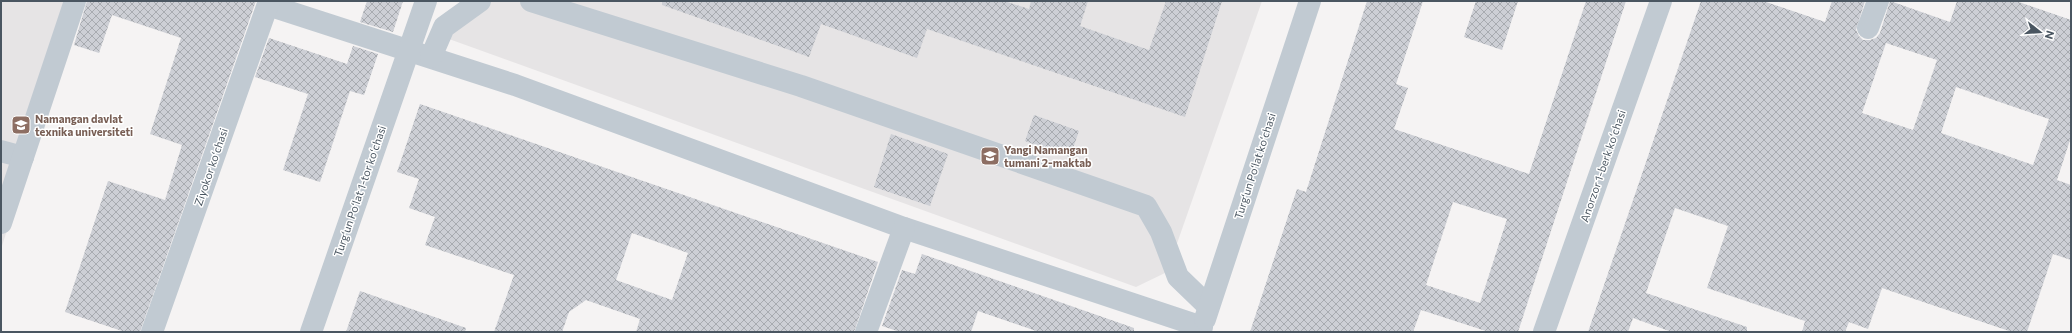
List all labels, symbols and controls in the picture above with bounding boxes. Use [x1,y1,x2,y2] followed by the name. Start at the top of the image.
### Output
[2020,12,2060,52] north arrow
[2043,29,2057,41] text: N
[1577,108,1628,224] street label: Anorzor 1-berk koʻchasi
[1231,111,1278,221] street label: Turgʻun Poʻlat koʻchasi
[35,112,133,138] place label: Namangan davlat texnika universiteti
[10,114,32,136] school or university icon: Namangan davlat texnika universiteti
[331,123,388,258] street label: Turgʻun Poʻlat 1-tor koʻchasi
[191,126,230,207] street label: Ziyokor koʻchasi
[1004,143,1092,169] place label: Yangi Namangan tumani 2-maktab
[979,145,1001,167] school or university icon: Yangi Namangan tumani 2-maktab

